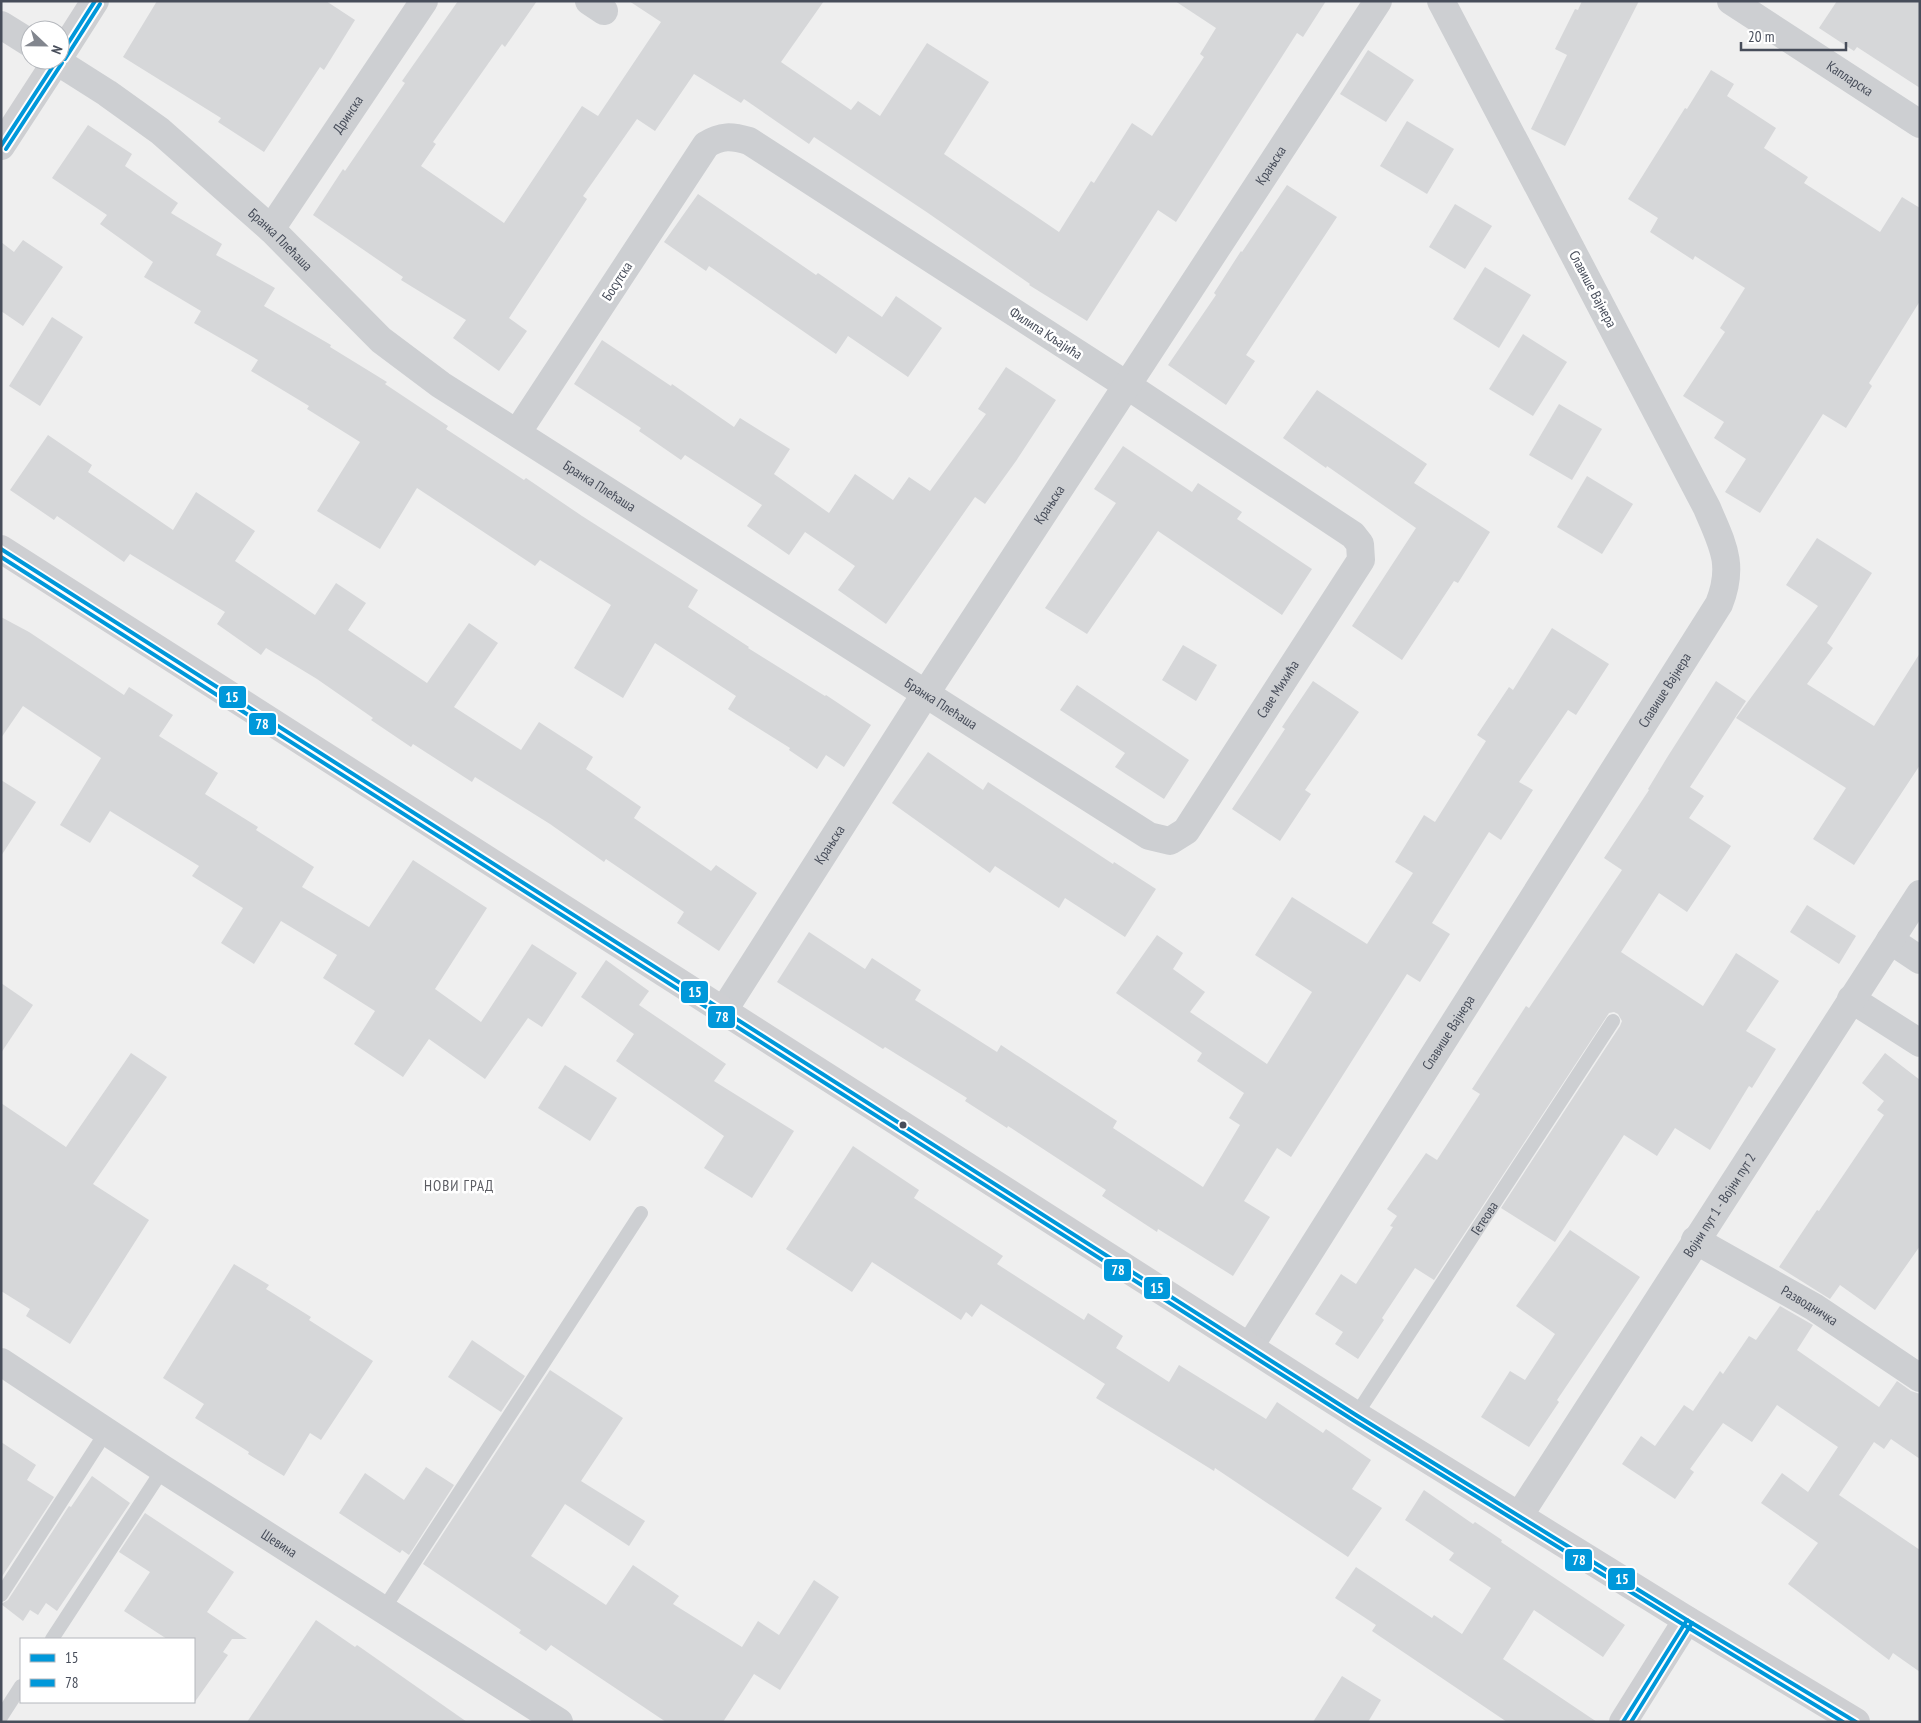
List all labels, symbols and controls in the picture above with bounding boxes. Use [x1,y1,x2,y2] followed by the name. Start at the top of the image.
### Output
[20,20,70,70] north arrow
[1741,20,1846,52] scale bar
[1748,27,1774,46] text: 20 m
[47,43,67,57] text: N
[1823,57,1877,100] street label: Капларска
[329,92,367,137] street label: Дринска
[1251,142,1290,188] street label: Крањска
[245,204,316,275] street label: Бранка Плећаша
[1565,247,1621,331] street label: Славише Вајнера
[598,258,636,304] street label: Босутска
[1006,303,1086,363] street label: Филипа Кљајића
[560,456,639,516] street label: Бранка Плећаша
[1030,482,1068,528] street label: Крањска
[1634,649,1695,731] street label: Славише Вајнера
[1252,657,1303,721] street label: Саве Михића
[901,674,981,733] street label: Бранка Плећаша
[218,685,247,709] line badge: 15
[225,688,239,706] text: 15
[248,712,277,736] line badge: 78
[255,715,269,733] text: 78
[810,822,849,868] street label: Крањска
[680,980,709,1004] line badge: 15
[688,983,702,1001] text: 15
[1418,992,1479,1073] street label: Славише Вајнера
[707,1005,736,1029] line badge: 78
[715,1008,729,1026] text: 78
[898,1120,908,1130] unlabelled marker
[1679,1150,1760,1260] street label: Војни пут 1 - Војни пут 2
[424,1176,494,1195] district label: НОВИ ГРАД
[1467,1198,1502,1239] street label: Гетеова
[1103,1258,1132,1282] line badge: 78
[1111,1261,1125,1279] text: 78
[1143,1276,1171,1300] line badge: 15
[1150,1279,1164,1297] text: 15
[1778,1281,1841,1330] street label: Разводничка
[258,1525,300,1561] street label: Шевина
[1564,1548,1593,1572] line badge: 78
[1572,1551,1586,1569] text: 78
[1607,1567,1636,1591] line badge: 15
[1615,1570,1629,1588] text: 15
[20,1638,195,1703] legend
[65,1648,79,1667] text: 15
[65,1673,79,1692] text: 78

